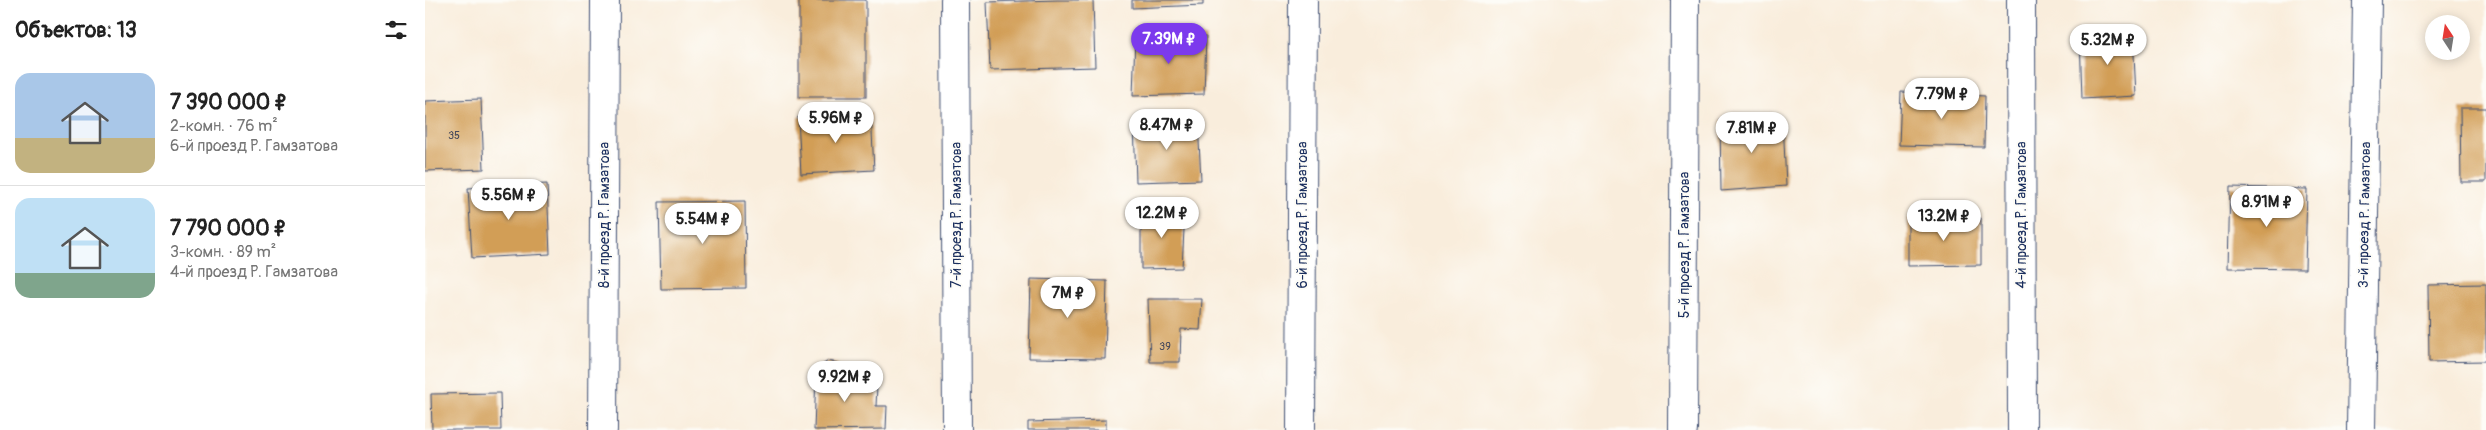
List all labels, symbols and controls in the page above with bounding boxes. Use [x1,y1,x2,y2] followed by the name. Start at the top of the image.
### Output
[2425,15,2470,60] north arrow
[2425,15,2470,60] map controls
[382,16,410,44] icon: filters
[15,17,137,44] text: Объектов: 13
[1123,22,1215,65] pin: 7.39M ₽
[2062,23,2154,66] pin: 5.32M ₽
[1142,29,1196,49] text: 7.39M ₽
[2081,30,2135,50] text: 5.32M ₽
[1896,78,1988,120] pin: 7.79M ₽
[1915,84,1969,104] text: 7.79M ₽
[170,89,287,116] text: 7 390 000 ₽
[55,93,115,153] icon: home
[790,102,882,144] pin: 5.96M ₽
[809,108,863,128] text: 5.96M ₽
[1121,108,1213,151] pin: 8.47M ₽
[1706,112,1798,154] pin: 7.81M ₽
[1140,115,1194,135] text: 8.47M ₽
[170,116,278,136] text: 2-комн. · 76 m²
[1727,118,1777,138] text: 7.81M ₽
[448,129,460,142] house number: 35
[170,136,338,156] text: 6-й проезд Р. Гамзатова
[596,142,613,288] street label: 8-й проезд Р. Гамзатова
[948,142,965,288] street label: 7-й проезд Р. Гамзатова
[1294,142,1311,288] street label: 6-й проезд Р. Гамзатова
[2013,142,2030,288] street label: 4-й проезд Р. Гамзатова
[2355,142,2374,288] street label: 3-й проезд Р. Гамзатова
[1676,172,1693,318] street label: 5-й проезд Р. Гамзатова
[463,178,555,221] pin: 5.56M ₽
[482,185,536,205] text: 5.56M ₽
[2221,186,2313,228] pin: 8.91M ₽
[2242,192,2292,212] text: 8.91M ₽
[1116,196,1208,239] pin: 12.2M ₽
[1898,200,1990,242] pin: 13.2M ₽
[657,202,749,245] pin: 5.54M ₽
[1136,203,1188,223] text: 12.2M ₽
[1918,206,1970,226] text: 13.2M ₽
[676,209,730,229] text: 5.54M ₽
[170,215,287,242] text: 7 790 000 ₽
[55,218,115,278] icon: home
[170,242,276,262] text: 3-комн. · 89 m²
[170,262,338,282] text: 4-й проезд Р. Гамзатова
[1038,276,1098,319] pin: 7M ₽
[1051,283,1085,303] text: 7M ₽
[1159,340,1171,353] house number: 39
[799,360,891,403] pin: 9.92M ₽
[818,367,872,387] text: 9.92M ₽

